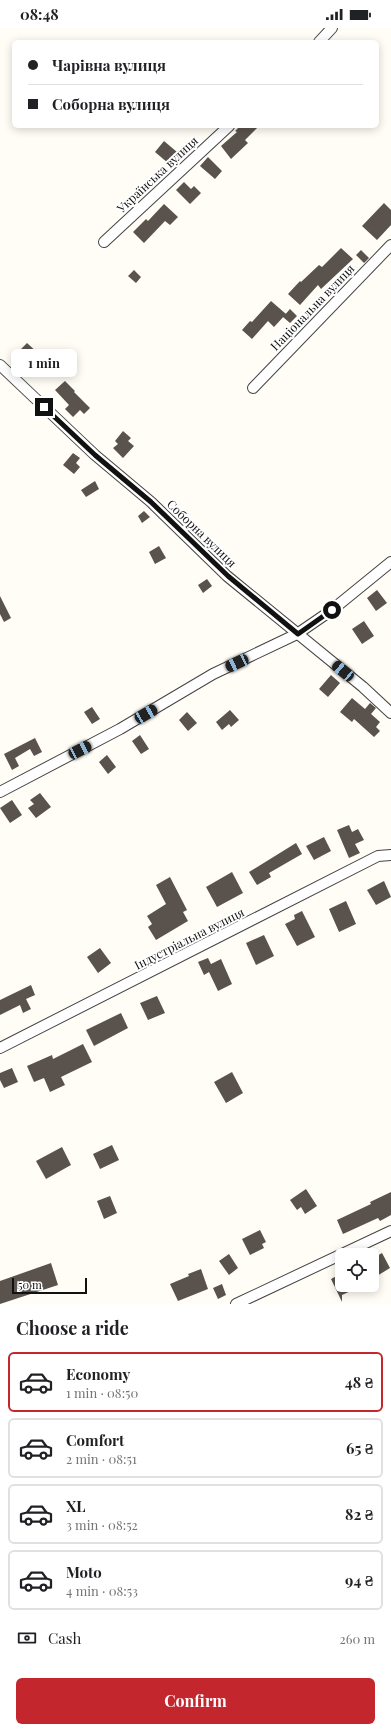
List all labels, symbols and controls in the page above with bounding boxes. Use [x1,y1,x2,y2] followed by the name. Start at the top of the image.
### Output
[20,4,59,24] text: 08:48
[52,55,166,75] text: Чарівна вулиця
[52,94,170,114] text: Соборна вулиця
[112,132,201,216] street label: Українська вулиця
[267,260,358,354] street label: Національна вулиця
[11,349,77,377] callout: 1 min
[28,354,60,371] text: 1 min
[35,398,53,416] route end
[164,496,241,571] street label: Соборна вулиця
[323,601,341,619] route start
[224,652,250,674] car
[330,659,356,683] car
[133,703,159,725] car
[67,739,93,761] car
[131,903,247,973] street label: Індустріальна вулиця
[335,1248,379,1292] map controls
[335,1248,379,1292] button: locate
[12,1276,87,1295] scale bar
[18,1277,42,1292] text: 50 m
[16,1316,129,1340] text: Choose a ride
[18,1364,54,1400] icon: car
[66,1364,130,1384] text: Economy
[345,1372,373,1392] text: 48 ₴
[66,1384,138,1401] text: 1 min · 08:50
[18,1430,54,1466] icon: car
[66,1430,124,1450] text: Comfort
[346,1438,373,1458] text: 65 ₴
[66,1450,137,1467] text: 2 min · 08:51
[18,1496,54,1532] icon: car
[66,1496,86,1516] text: XL
[345,1504,373,1524] text: 82 ₴
[66,1516,138,1533] text: 3 min · 08:52
[18,1562,54,1598] icon: car
[66,1562,102,1582] text: Moto
[345,1570,373,1590] text: 94 ₴
[66,1582,138,1599] text: 4 min · 08:53
[16,1627,38,1649] icon: cash
[48,1628,81,1648] text: Cash
[339,1630,375,1647] text: 260 m
[16,1678,375,1724] button: Confirm

